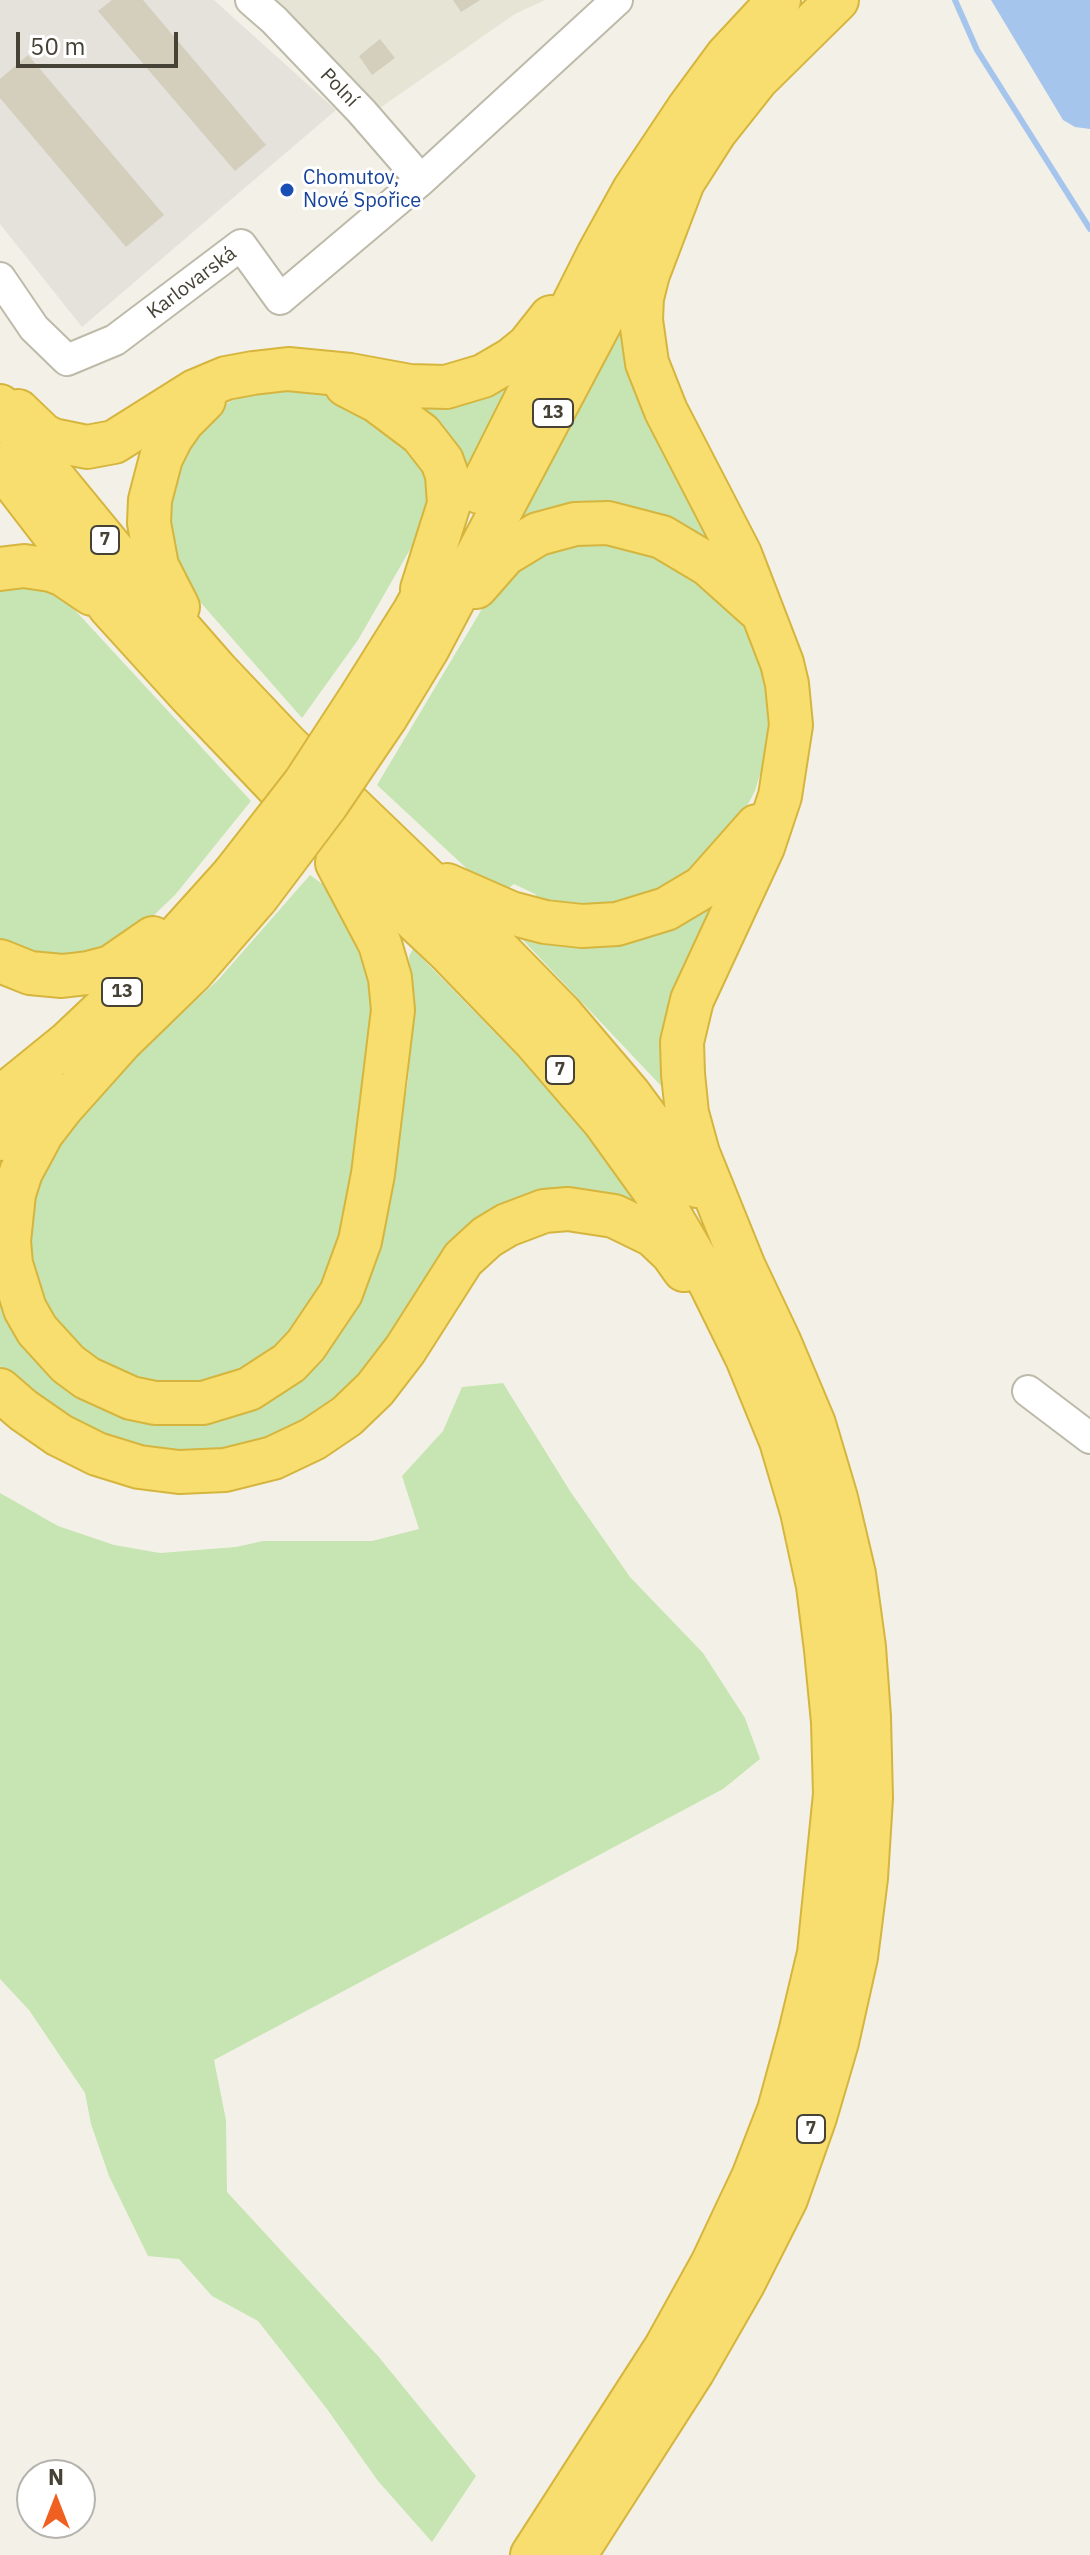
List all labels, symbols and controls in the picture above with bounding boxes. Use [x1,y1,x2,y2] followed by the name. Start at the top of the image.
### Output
[20,16,182,66] scale bar
[30,30,85,62] text: 50 m
[315,64,363,112] street label: Polní
[303,166,421,213] place label: Chomutov, Nové Spořice
[278,181,296,199] marker: Chomutov, Nové Spořice
[143,242,241,324] street label: Karlovarská
[533,399,573,427] road number: 13
[91,526,119,554] road number: 7
[102,978,142,1006] road number: 13
[546,1056,574,1084] road number: 7
[797,2115,825,2143] road number: 7
[16,2459,96,2539] north arrow
[48,2462,64,2491] text: N

